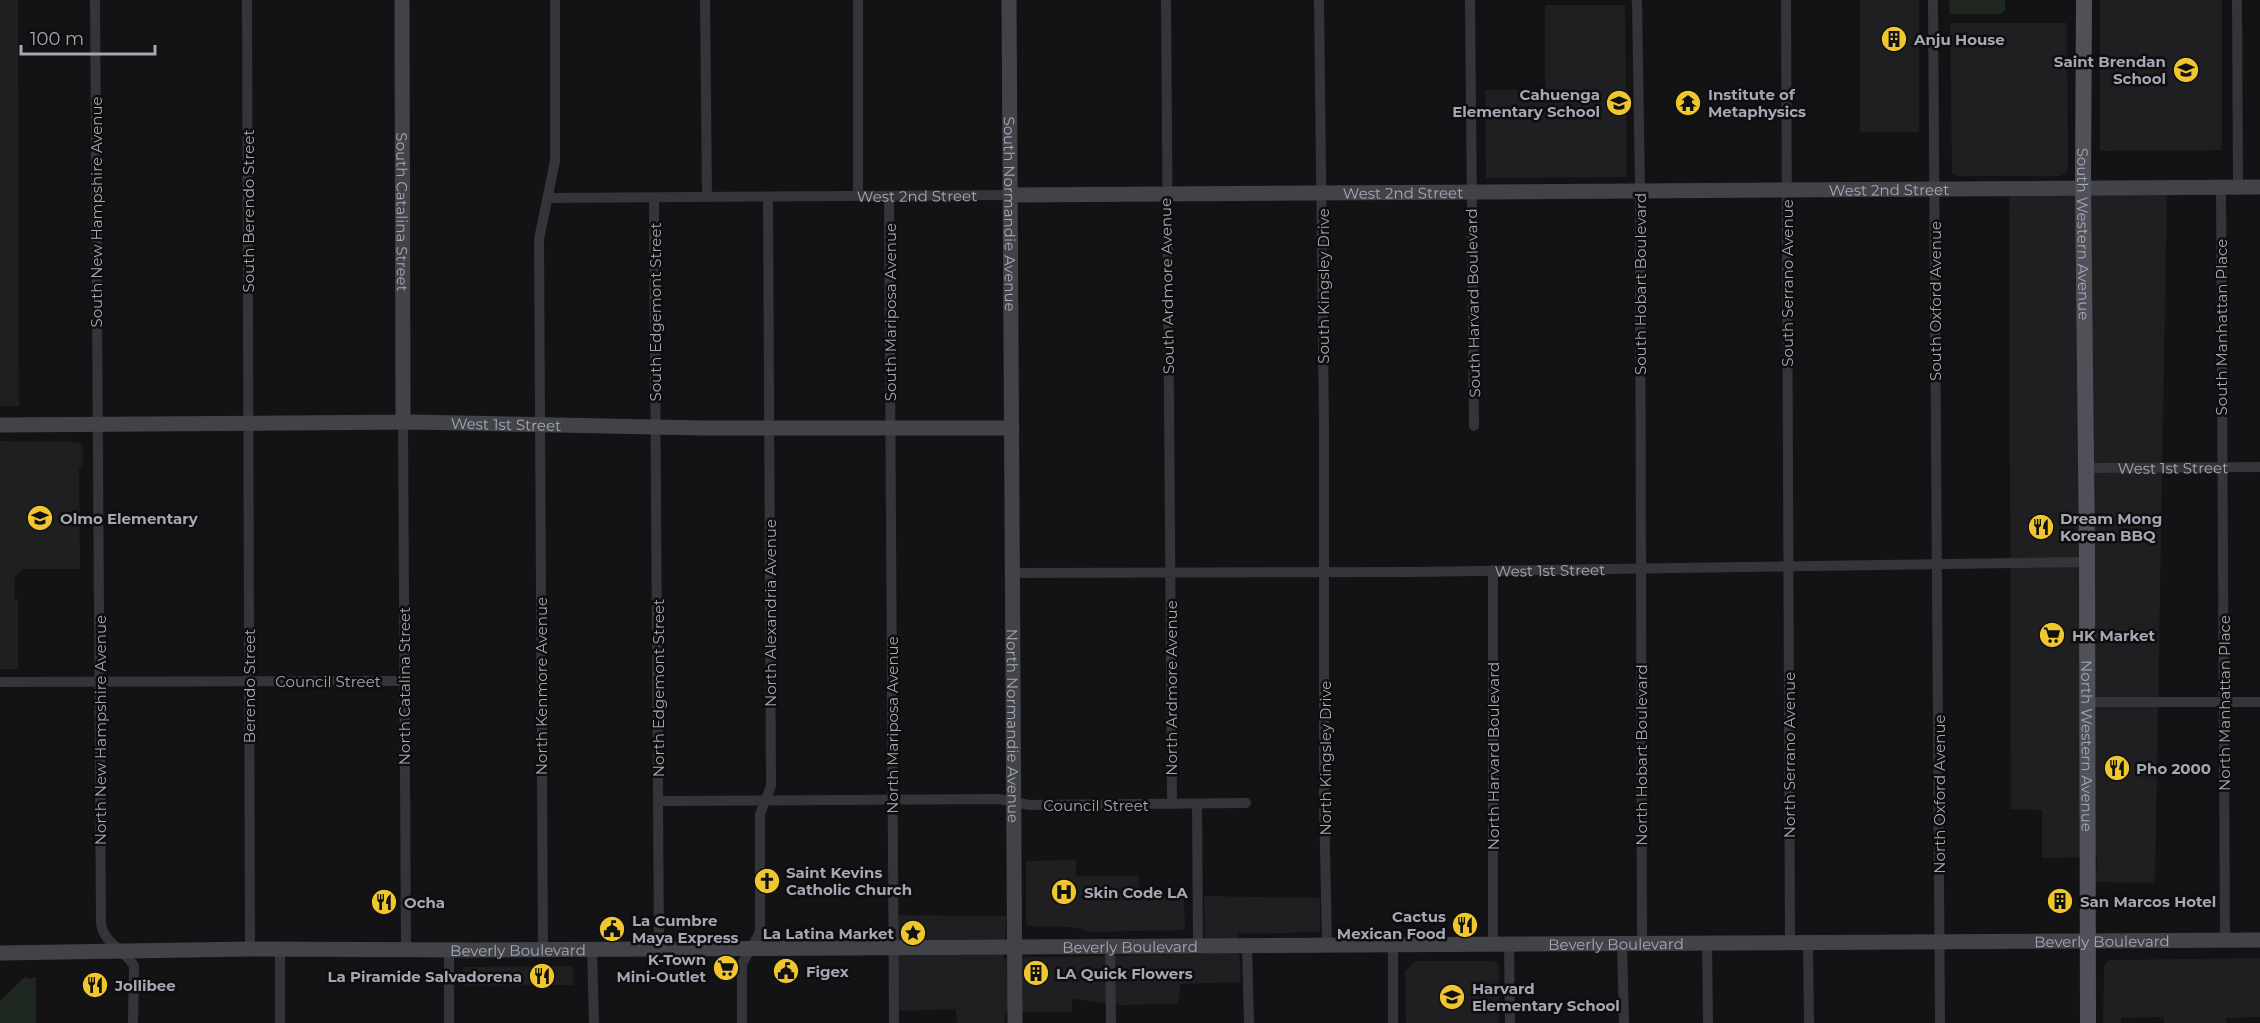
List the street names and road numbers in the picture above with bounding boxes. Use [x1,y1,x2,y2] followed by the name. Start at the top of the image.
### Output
[87,96,106,328] street label: South New Hampshire Avenue
[1000,116,1020,312] street label: South Normandie Avenue
[239,129,258,293] street label: South Berendo Street
[393,132,412,292] street label: South Catalina Street
[2073,148,2094,320] street label: South Western Avenue
[1829,179,1949,199] street label: West 2nd Street
[1343,183,1463,202] street label: West 2nd Street
[857,186,977,205] street label: West 2nd Street
[1631,193,1650,375] street label: South Hobart Boulevard
[1156,198,1178,374] street label: South Ardmore Avenue
[1778,199,1797,367] street label: South Serrano Avenue
[1314,208,1333,364] street label: South Kingsley Drive
[1462,208,1484,398] street label: South Harvard Boulevard
[1926,221,1945,381] street label: South Oxford Avenue
[646,222,665,402] street label: South Edgemont Street
[881,223,900,401] street label: South Mariposa Avenue
[2212,239,2231,415] street label: South Manhattan Place
[451,413,561,435] street label: West 1st Street
[2118,458,2228,477] street label: West 1st Street
[761,519,780,707] street label: North Alexandria Avenue
[1495,560,1605,580] street label: West 1st Street
[532,597,551,775] street label: North Kenmore Avenue
[649,599,668,777] street label: North Edgemont Street
[1162,600,1181,776] street label: North Ardmore Avenue
[395,607,414,765] street label: North Catalina Street
[91,615,110,845] street label: North New Hampshire Avenue
[2215,615,2234,791] street label: North Manhattan Place
[240,629,259,743] street label: Berendo Street
[1003,629,1023,823] street label: North Normandie Avenue
[883,636,902,814] street label: North Mariposa Avenue
[2078,660,2097,832] street label: North Western Avenue
[1484,662,1503,850] street label: North Harvard Boulevard
[1632,664,1651,846] street label: North Hobart Boulevard
[275,672,381,691] street label: Council Street
[1780,672,1799,838] street label: North Serrano Avenue
[1316,681,1335,835] street label: North Kingsley Drive
[1930,714,1949,874] street label: North Oxford Avenue
[1043,796,1149,815] street label: Council Street
[2034,931,2170,951] street label: Beverly Boulevard
[1548,934,1684,953] street label: Beverly Boulevard
[1062,936,1198,956] street label: Beverly Boulevard
[450,940,586,960] street label: Beverly Boulevard

